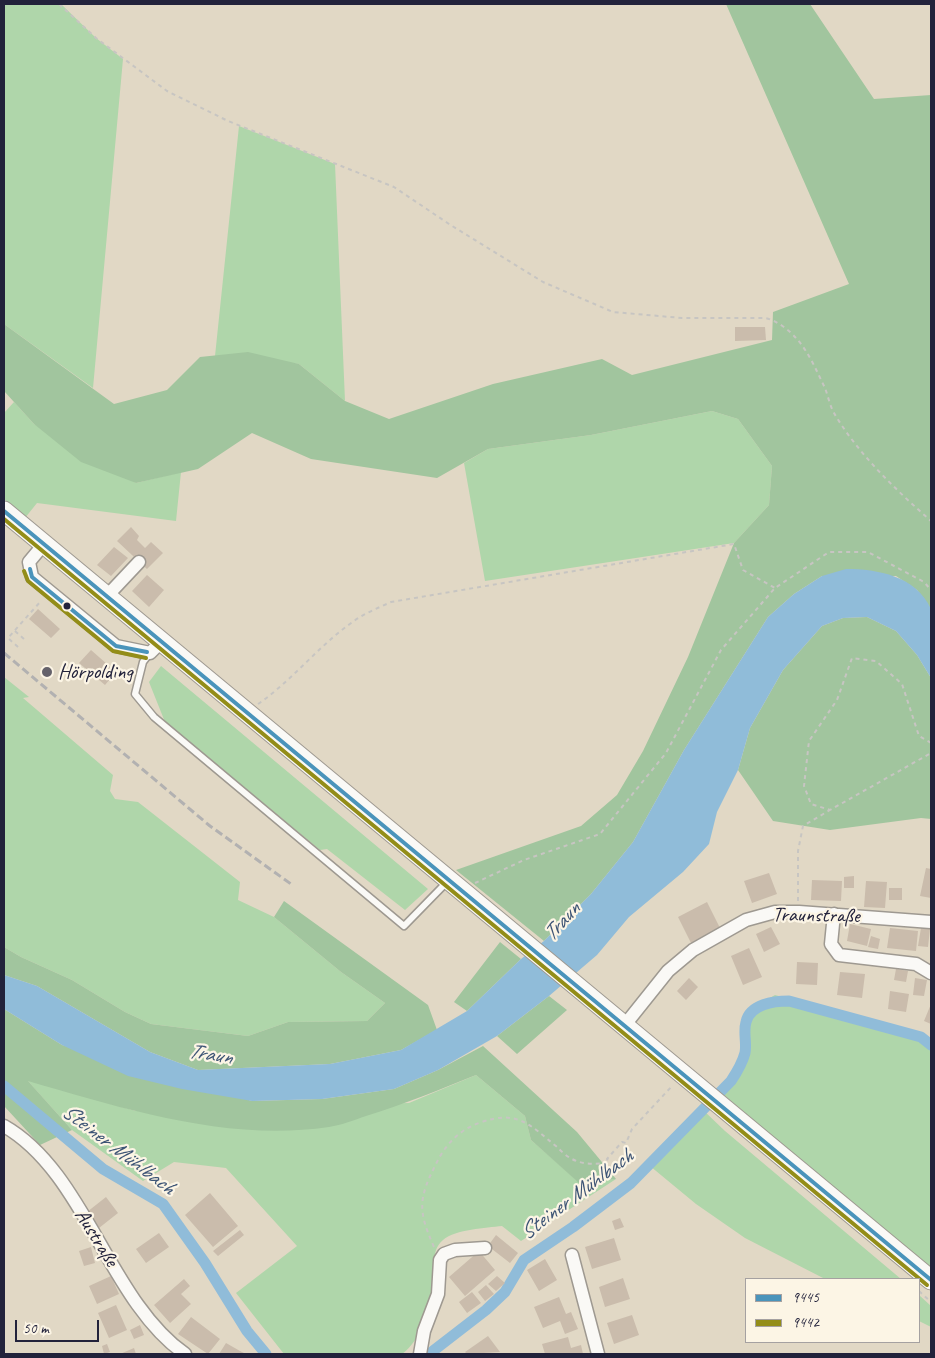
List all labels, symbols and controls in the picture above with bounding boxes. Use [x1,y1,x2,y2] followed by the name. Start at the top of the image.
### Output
[62,601,72,611] unlabelled marker
[58,659,133,685] place label: Hörpolding
[40,665,54,679] marker: Hörpolding
[538,897,586,947] water label: Traun
[772,903,860,929] street label: Traunstraße
[186,1039,234,1071] water label: Traun
[56,1099,180,1201] water label: Steiner Mühlbach
[515,1144,639,1246] water label: Steiner Mühlbach
[69,1204,123,1272] street label: Austraße
[745,1278,920,1343] legend
[792,1288,819,1307] text: 9445
[18,1310,101,1342] scale bar
[792,1313,819,1332] text: 9442
[23,1319,49,1338] text: 50 m

